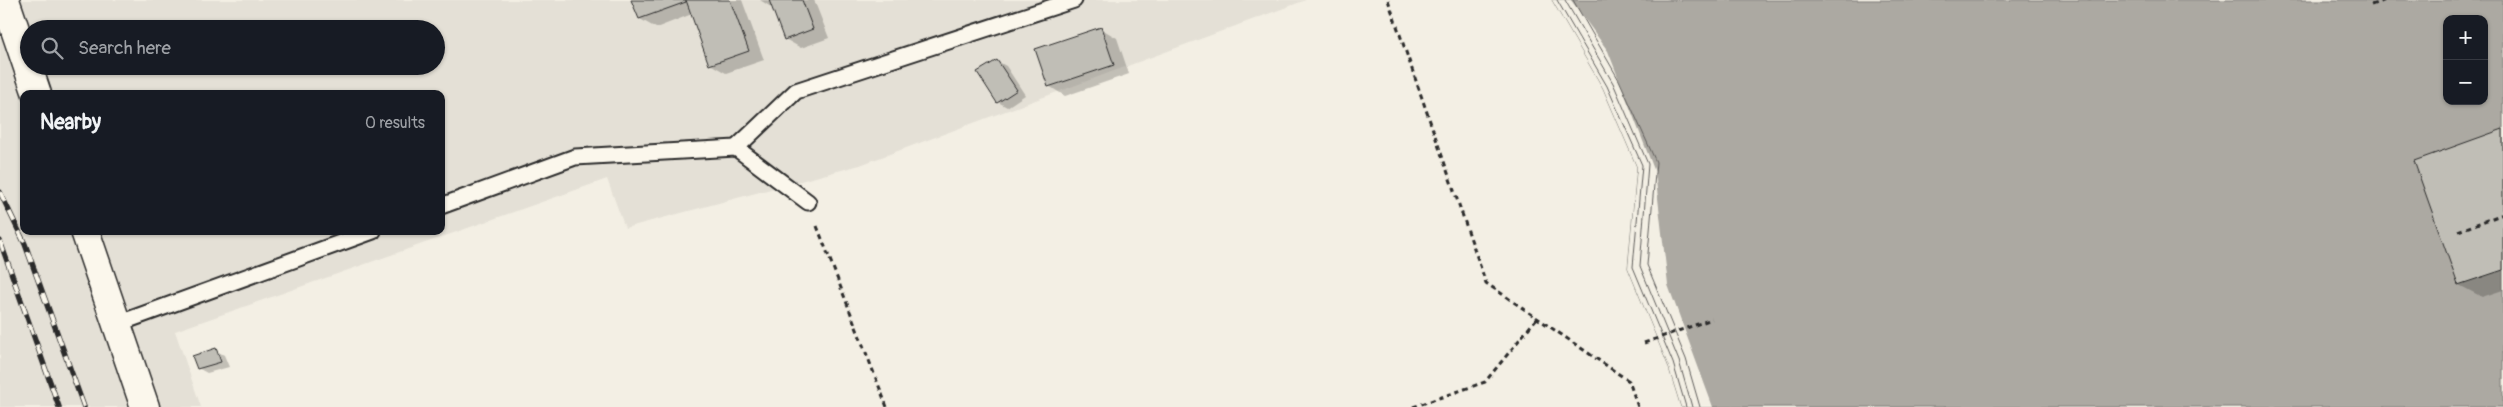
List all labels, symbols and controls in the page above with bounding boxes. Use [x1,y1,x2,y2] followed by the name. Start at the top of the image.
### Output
[2443,15,2488,105] map controls
[2443,15,2488,60] button: +
[20,20,445,75] search box
[38,34,66,62] icon: search
[78,36,171,60] text: Search here
[2443,60,2488,105] button: −
[40,109,101,136] text: Nearby
[365,113,425,133] text: 0 results

